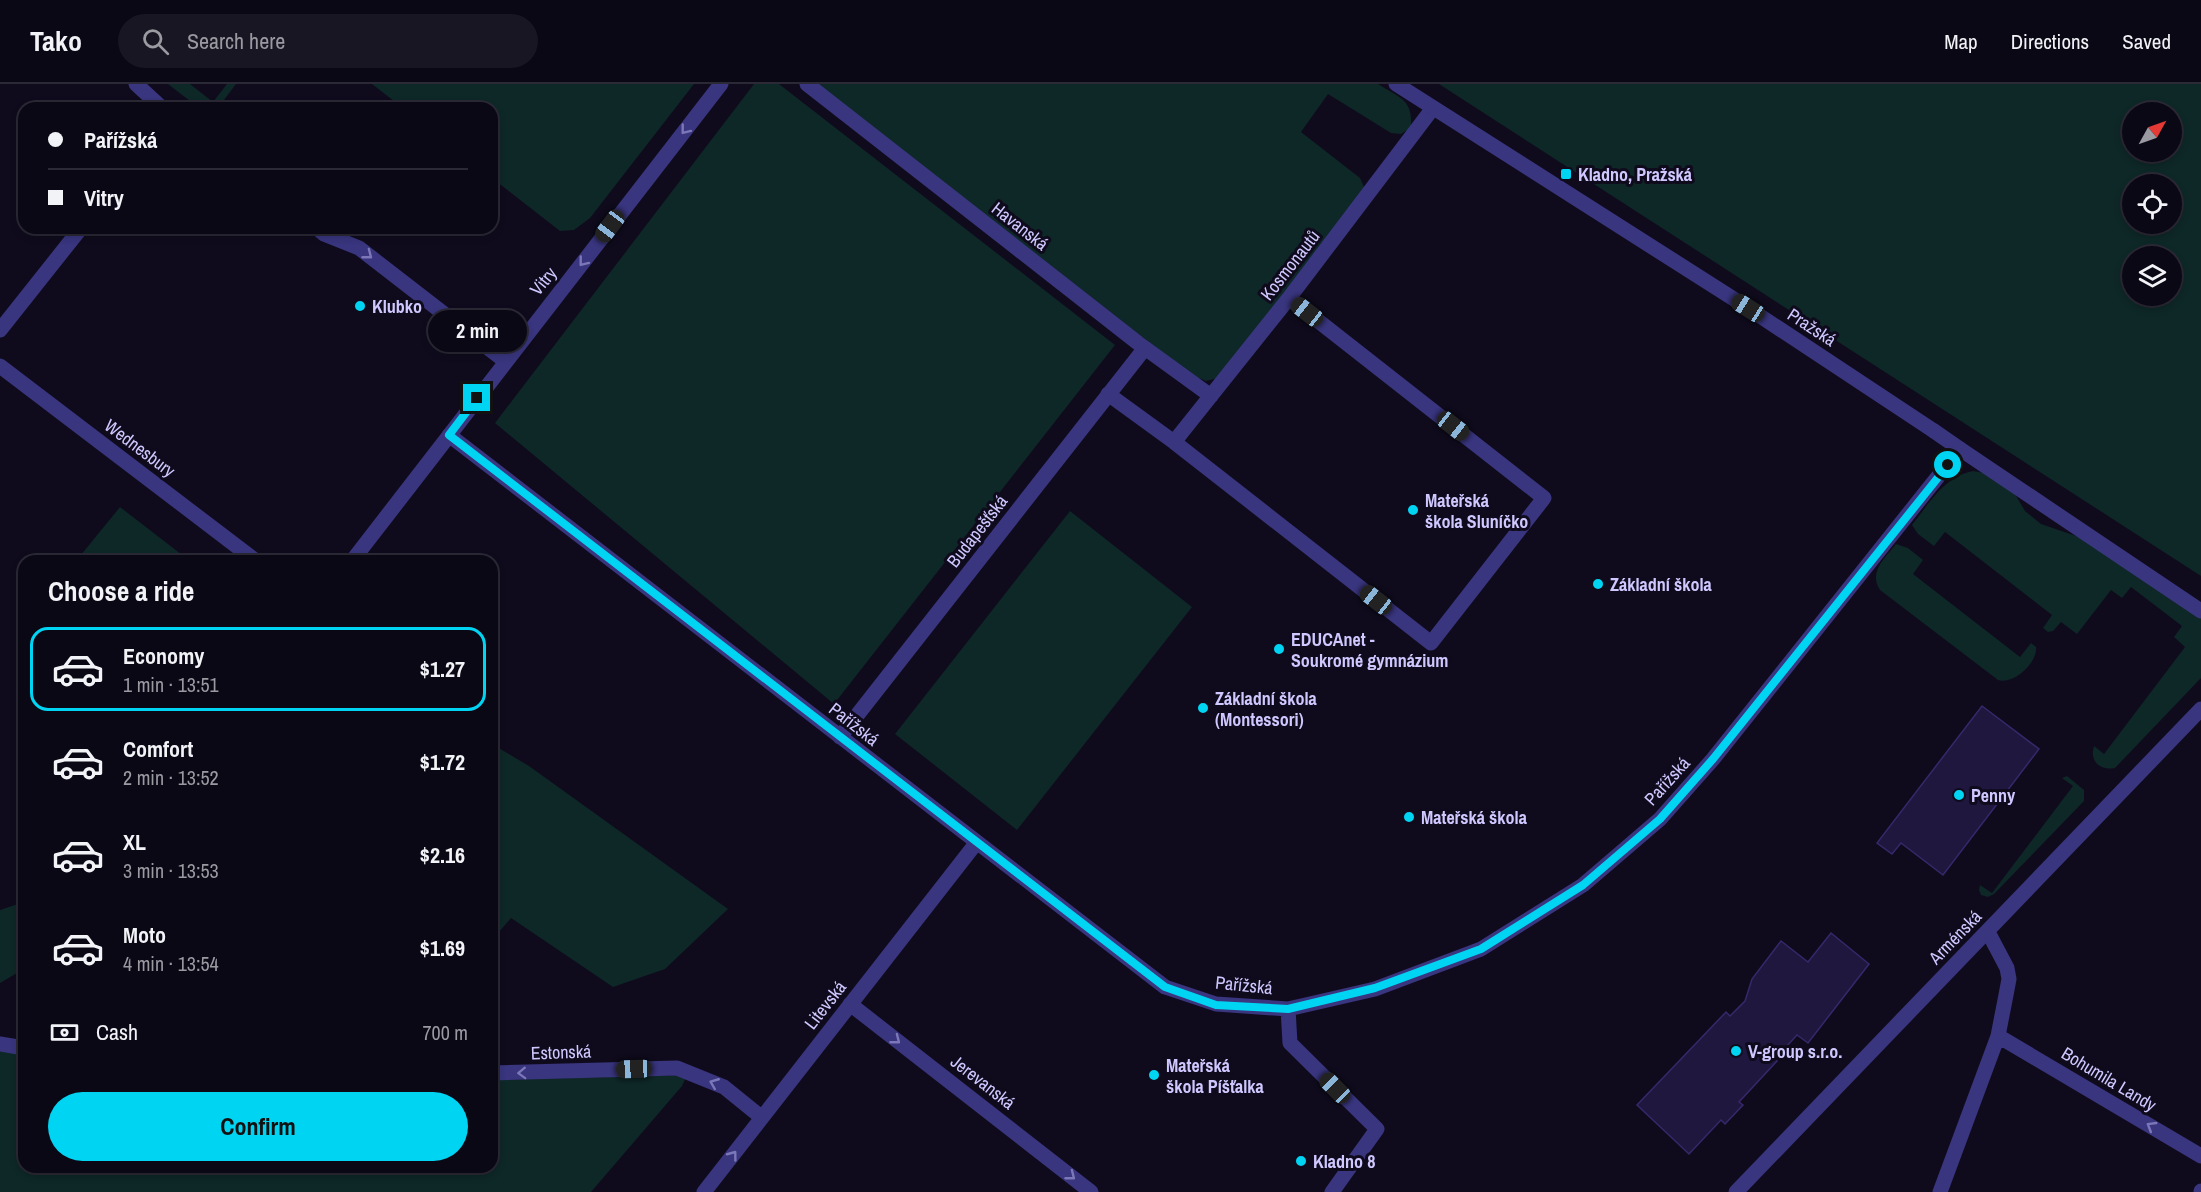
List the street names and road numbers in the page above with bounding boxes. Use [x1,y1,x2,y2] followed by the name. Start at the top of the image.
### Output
[986,196,1054,256] street label: Havanská
[1255,225,1325,305] street label: Kosmonautů
[524,261,563,301] street label: Vitry
[1783,302,1841,352] street label: Pražská
[99,413,181,483] street label: Wednesbury
[941,490,1013,572] street label: Budapešťská
[824,696,884,752] street label: Pařížská
[1638,751,1696,811] street label: Pařížská
[1922,904,1987,970] street label: Arménská
[1214,970,1274,1000] street label: Pařížská
[798,976,852,1034] street label: Litevská
[530,1038,592,1066] street label: Estonská
[2057,1041,2162,1118] street label: Bohumila Landy
[946,1049,1020,1115] street label: Jerevanská

